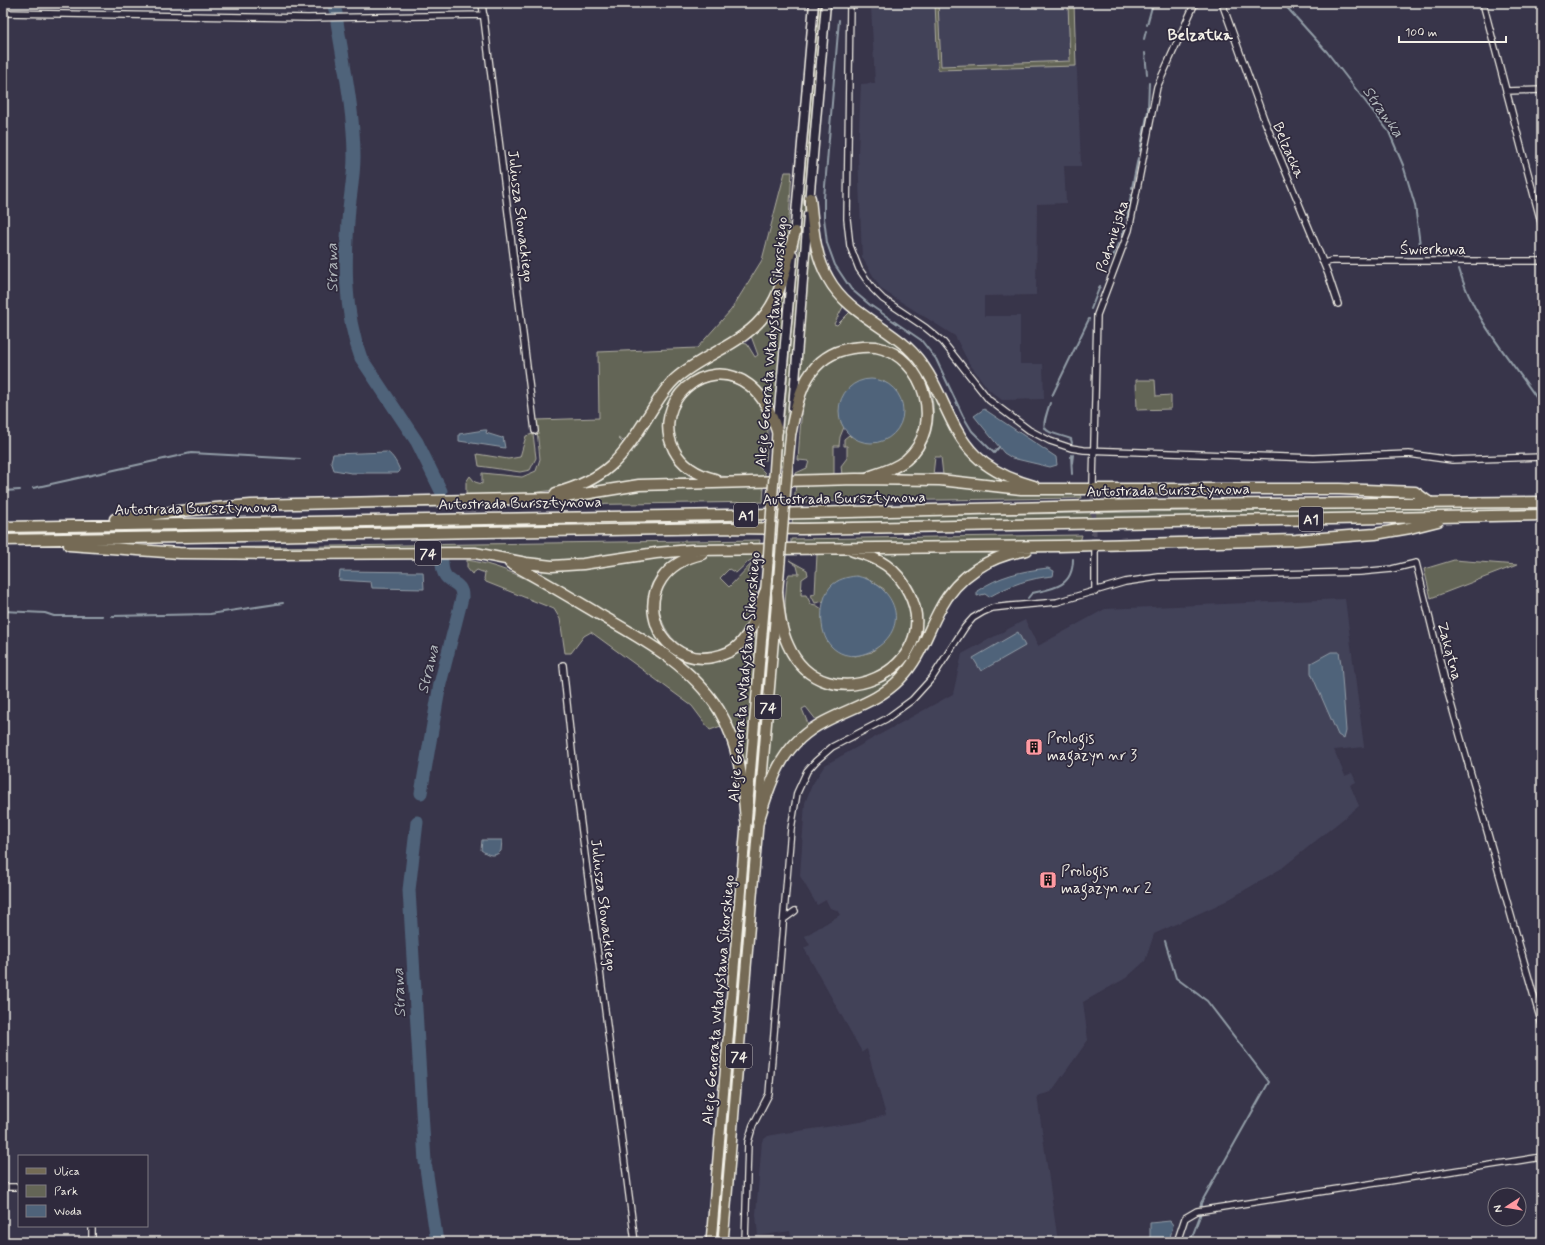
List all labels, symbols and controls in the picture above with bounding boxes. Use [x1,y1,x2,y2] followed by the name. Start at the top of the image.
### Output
[1399,18,1506,44] scale bar
[1167,25,1233,46] district label: Belzatka
[1405,25,1437,41] text: 100 m
[1357,82,1408,142] water label: Strawka
[1267,119,1309,182] street label: Belzacka
[502,149,538,283] street label: Juliusza Słowackiego
[1092,197,1134,275] street label: Podmiejska
[751,216,793,468] street label: Aleje Generała Władysława Sikorskiego
[1400,239,1466,260] street label: Świerkowa
[322,243,343,293] water label: Strawa
[1086,480,1250,502] street label: Autostrada Bursztynowa
[762,488,926,510] street label: Autostrada Bursztynowa
[438,493,602,515] street label: Autostrada Bursztynowa
[114,498,278,520] street label: Autostrada Bursztynowa
[734,503,758,527] road number: A1
[1299,507,1323,531] road number: A1
[415,541,441,565] road number: 74
[724,551,766,803] street label: Aleje Generała Władysława Sikorskiego
[1432,620,1467,683] street label: Zakątna
[413,643,444,696] water label: Strawa
[755,695,781,719] road number: 74
[1047,729,1137,767] place label: Prologis magazyn nr 3
[1024,737,1044,757] building icon: Prologis magazyn nr 3
[585,838,621,972] street label: Juliusza Słowackiego
[1061,862,1152,900] place label: Prologis magazyn nr 2
[1038,870,1058,890] building icon: Prologis magazyn nr 2
[698,874,740,1126] street label: Aleje Generała Władysława Sikorskiego
[388,968,411,1018] water label: Strawa
[726,1044,752,1068] road number: 74
[18,1155,148,1227] legend
[54,1164,80,1180] text: Ulica
[54,1184,78,1200] text: Park
[1487,1187,1527,1227] north arrow
[54,1204,82,1220] text: Woda
[1491,1204,1506,1214] text: N

